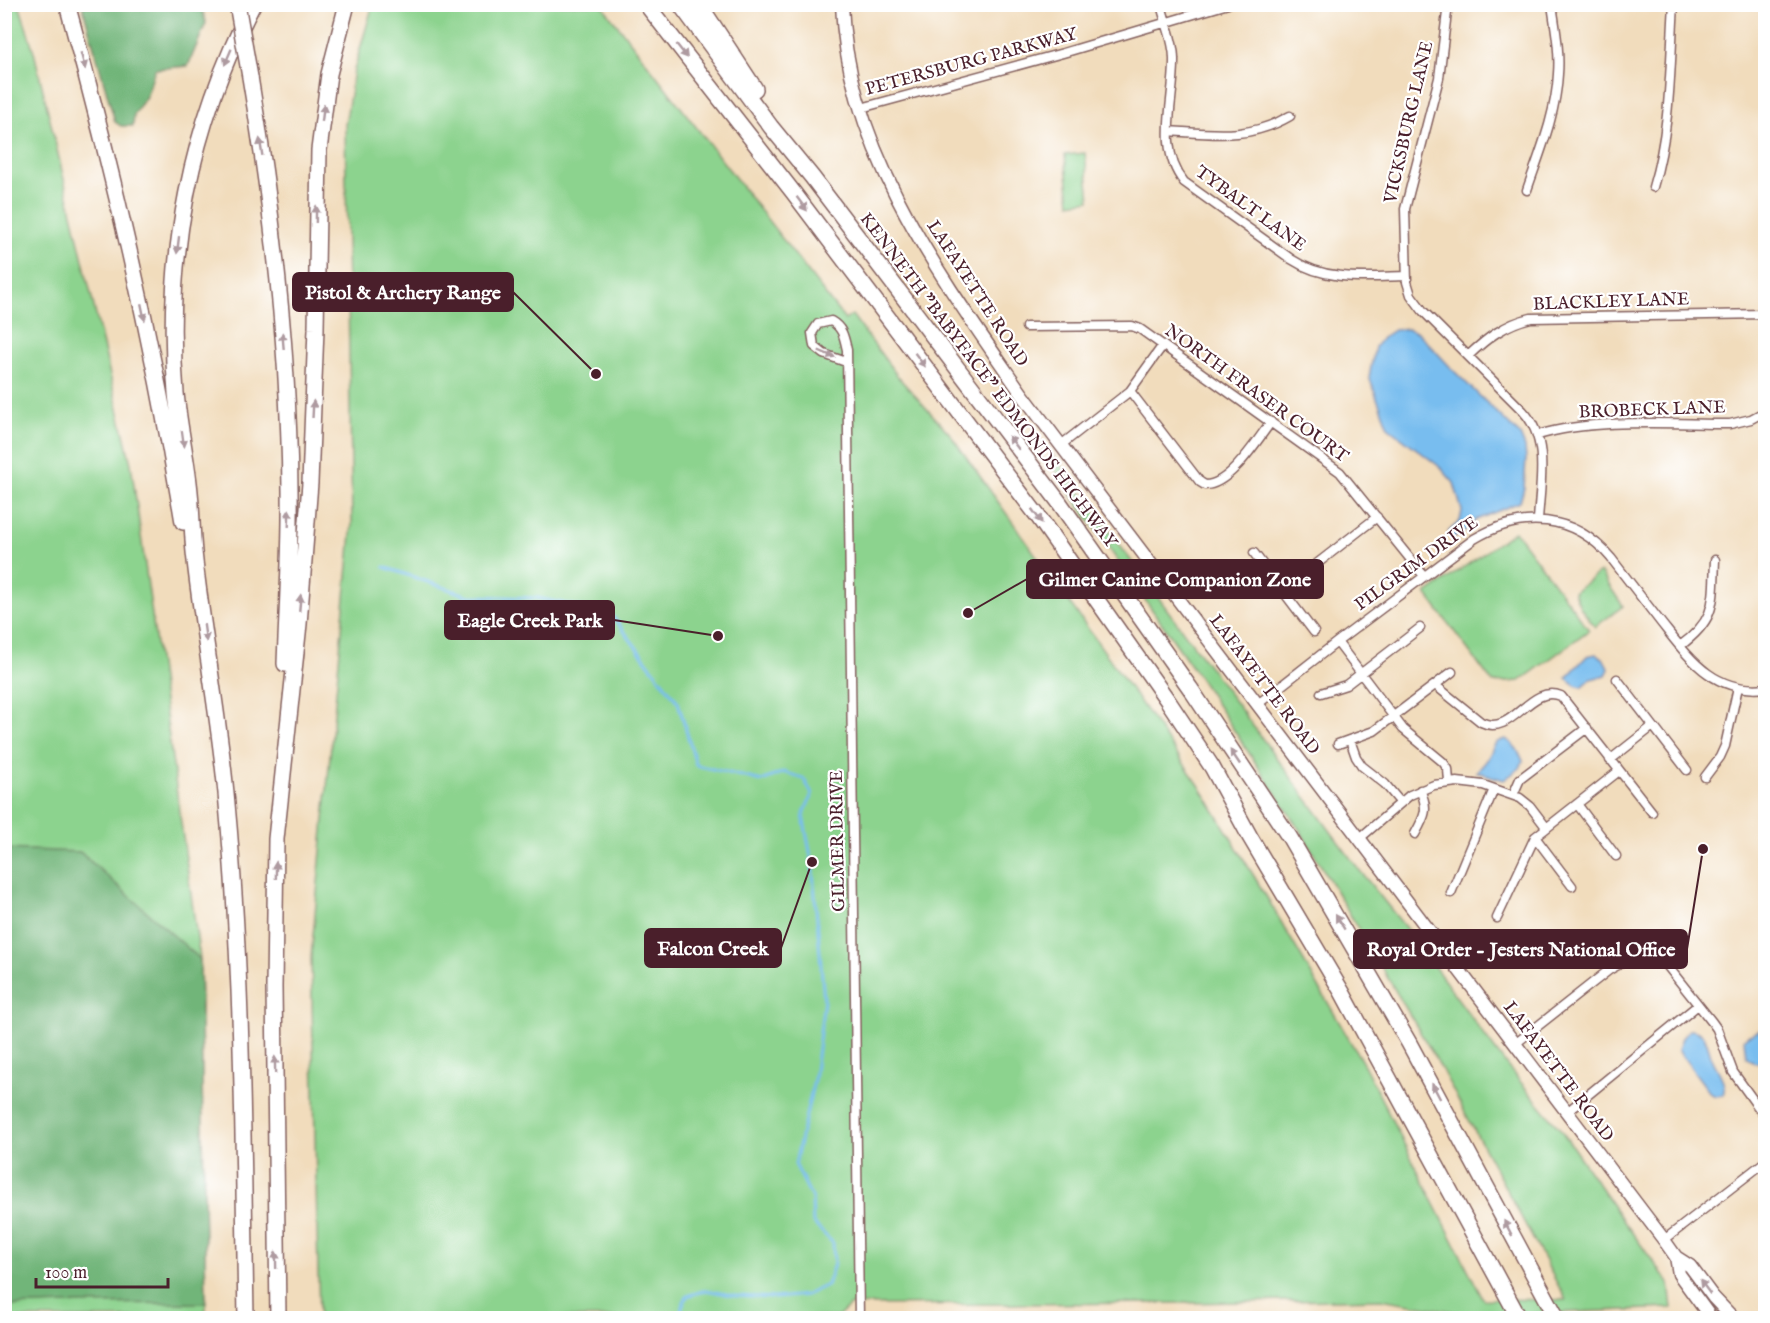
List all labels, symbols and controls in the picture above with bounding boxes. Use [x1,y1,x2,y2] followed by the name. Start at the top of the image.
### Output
[863,23,1081,102] street label: PETERSBURG PARKWAY
[1379,39,1439,207] street label: VICKSBURG LANE
[676,42,688,58] one-way arrow
[223,49,233,67] one-way arrow
[78,52,88,70] one-way arrow
[318,103,328,122] one-way arrow
[257,138,266,157] one-way arrow
[1190,161,1310,257] street label: TYBALT LANE
[796,196,808,212] one-way arrow
[311,204,321,223] one-way arrow
[854,209,1122,554] street label: KENNETH "BABYFACE" EDMONDS HIGHWAY
[921,216,1033,371] street label: LAFAYETTE ROAD
[173,236,182,255] one-way arrow
[293,273,513,311] callout: Pistol & Archery Range
[305,281,502,306] text: Pistol & Archery Range
[1532,288,1690,317] street label: BLACKLEY LANE
[139,302,148,321] one-way arrow
[1160,320,1353,469] street label: NORTH FRASER COURT
[278,331,288,350] one-way arrow
[818,349,836,359] one-way arrow
[913,352,925,367] one-way arrow
[1578,396,1726,425] street label: BROBECK LANE
[309,399,318,418] one-way arrow
[178,430,187,449] one-way arrow
[1008,436,1020,452] one-way arrow
[1031,507,1043,523] one-way arrow
[285,509,294,528] one-way arrow
[1351,512,1483,617] street label: PILGRIM DRIVE
[1027,560,1323,598] callout: Gilmer Canine Companion Zone
[1039,568,1312,593] text: Gilmer Canine Companion Zone
[295,594,305,613] one-way arrow
[445,601,614,639] callout: Eagle Creek Park
[457,609,604,634] text: Eagle Creek Park
[1203,610,1324,760] street label: LAFAYETTE ROAD
[200,624,209,643] one-way arrow
[1230,749,1241,765] one-way arrow
[826,770,851,912] street label: GILMER DRIVE
[271,861,281,880] one-way arrow
[1335,913,1345,930] one-way arrow
[645,929,781,967] callout: Falcon Creek
[1354,930,1687,968] callout: Royal Order - Jesters National Office
[657,937,770,962] text: Falcon Creek
[1366,938,1676,963] text: Royal Order - Jesters National Office
[1497,997,1618,1147] street label: LAFAYETTE ROAD
[270,1056,279,1075] one-way arrow
[1431,1083,1441,1100] one-way arrow
[1504,1219,1513,1236] one-way arrow
[36,1251,168,1289] scale bar
[272,1251,281,1270] one-way arrow
[45,1262,87,1285] text: 100 m
[1700,1279,1712,1294] one-way arrow

